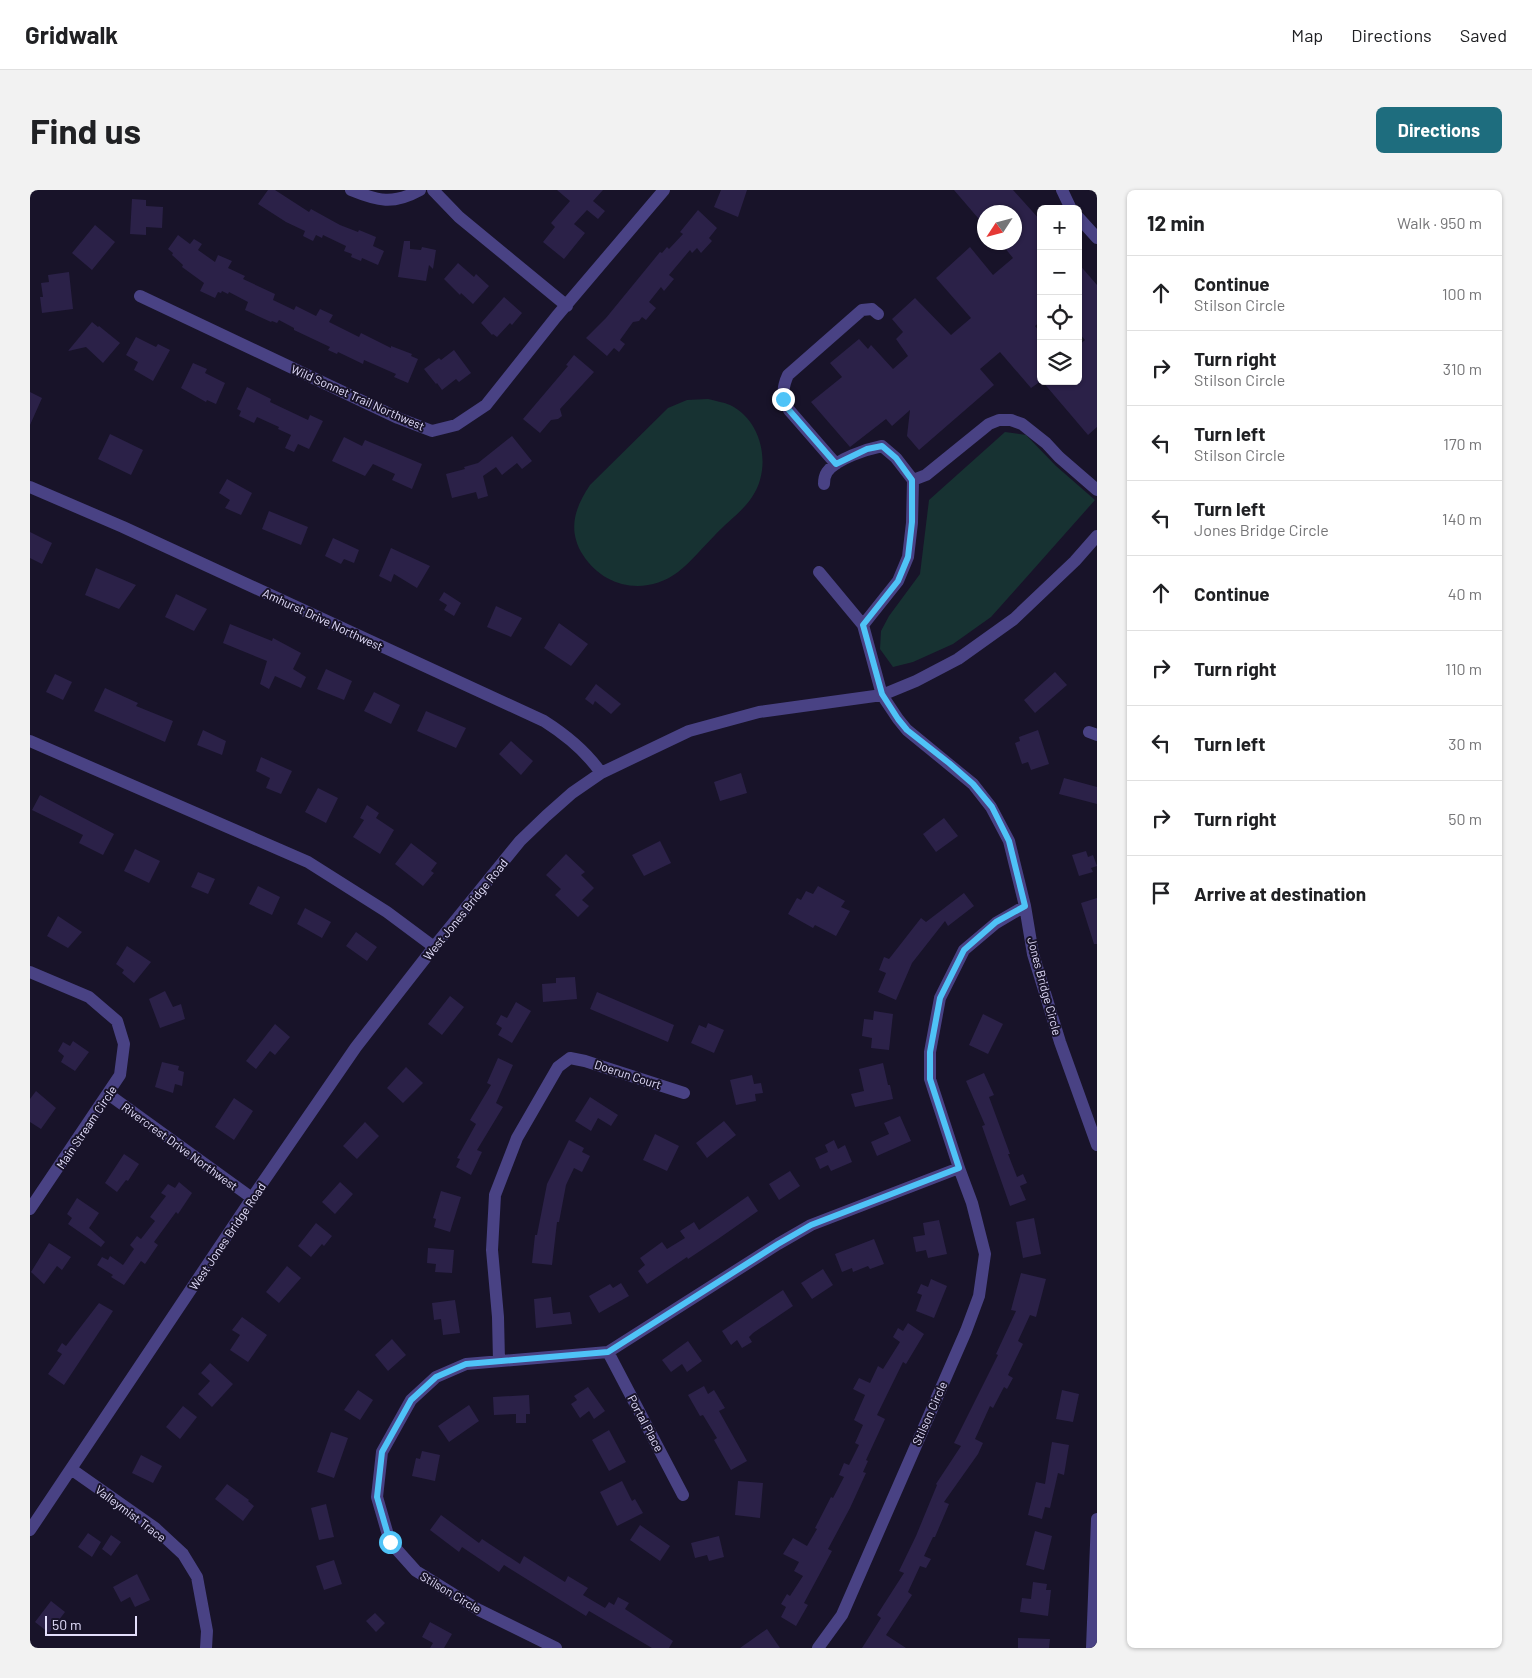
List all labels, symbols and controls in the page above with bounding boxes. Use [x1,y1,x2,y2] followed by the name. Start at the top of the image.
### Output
[25,20,118,49] text: Gridwalk
[1291,24,1323,46] text: Map
[1351,24,1432,46] text: Directions
[1460,24,1507,46] text: Saved
[1376,107,1502,153] button: Directions
[30,109,141,151] text: Find us
[977,205,1022,250] north arrow
[1037,205,1082,385] map controls
[1037,205,1082,250] button: +
[1147,210,1205,235] text: 12 min
[1397,213,1482,232] text: Walk · 950 m
[1037,250,1082,295] button: −
[1194,272,1270,295] text: Continue
[1147,279,1175,307] icon: ahead
[1442,284,1482,303] text: 100 m
[1037,295,1082,340] button: locate
[1194,295,1285,314] text: Stilson Circle
[1037,340,1082,385] button: layers
[1194,347,1276,370] text: Turn right
[1147,354,1175,382] icon: right
[1443,359,1482,378] text: 310 m
[289,361,427,433] street label: Wild Sonnet Trail Northwest
[1194,370,1285,389] text: Stilson Circle
[772,388,795,411] route end
[1194,422,1265,445] text: Turn left
[1147,429,1175,457] icon: left
[1443,434,1482,453] text: 170 m
[1194,445,1285,464] text: Stilson Circle
[1194,497,1265,520] text: Turn left
[1147,504,1175,532] icon: left
[1442,509,1482,528] text: 140 m
[1194,520,1329,539] text: Jones Bridge Circle
[1147,579,1175,607] icon: ahead
[1194,582,1270,605] text: Continue
[1448,584,1482,603] text: 40 m
[261,585,385,653] street label: Amhurst Drive Northwest
[1147,654,1175,682] icon: right
[1194,657,1276,680] text: Turn right
[1445,659,1482,678] text: 110 m
[1147,729,1175,757] icon: left
[1194,732,1265,755] text: Turn left
[1448,734,1482,753] text: 30 m
[1147,804,1175,832] icon: right
[1194,807,1276,830] text: Turn right
[1448,809,1482,828] text: 50 m
[420,856,510,962] street label: West Jones Bridge Road
[1147,879,1175,907] icon: arrive
[1194,882,1366,905] text: Arrive at destination
[1025,935,1065,1037] street label: Jones Bridge Circle
[593,1057,663,1091] street label: Doerun Court
[53,1083,119,1171] street label: Main Stream Circle
[119,1099,241,1193] street label: Rivercrest Drive Northwest
[186,1180,268,1292] street label: West Jones Bridge Road
[909,1379,949,1447] street label: Stilson Circle
[625,1392,667,1454] street label: Portal Place
[93,1482,169,1544] street label: Valleymist Trace
[379,1531,402,1554] route start
[418,1568,484,1616] street label: Stilson Circle
[45,1613,138,1636] scale bar
[52,1616,81,1633] text: 50 m

